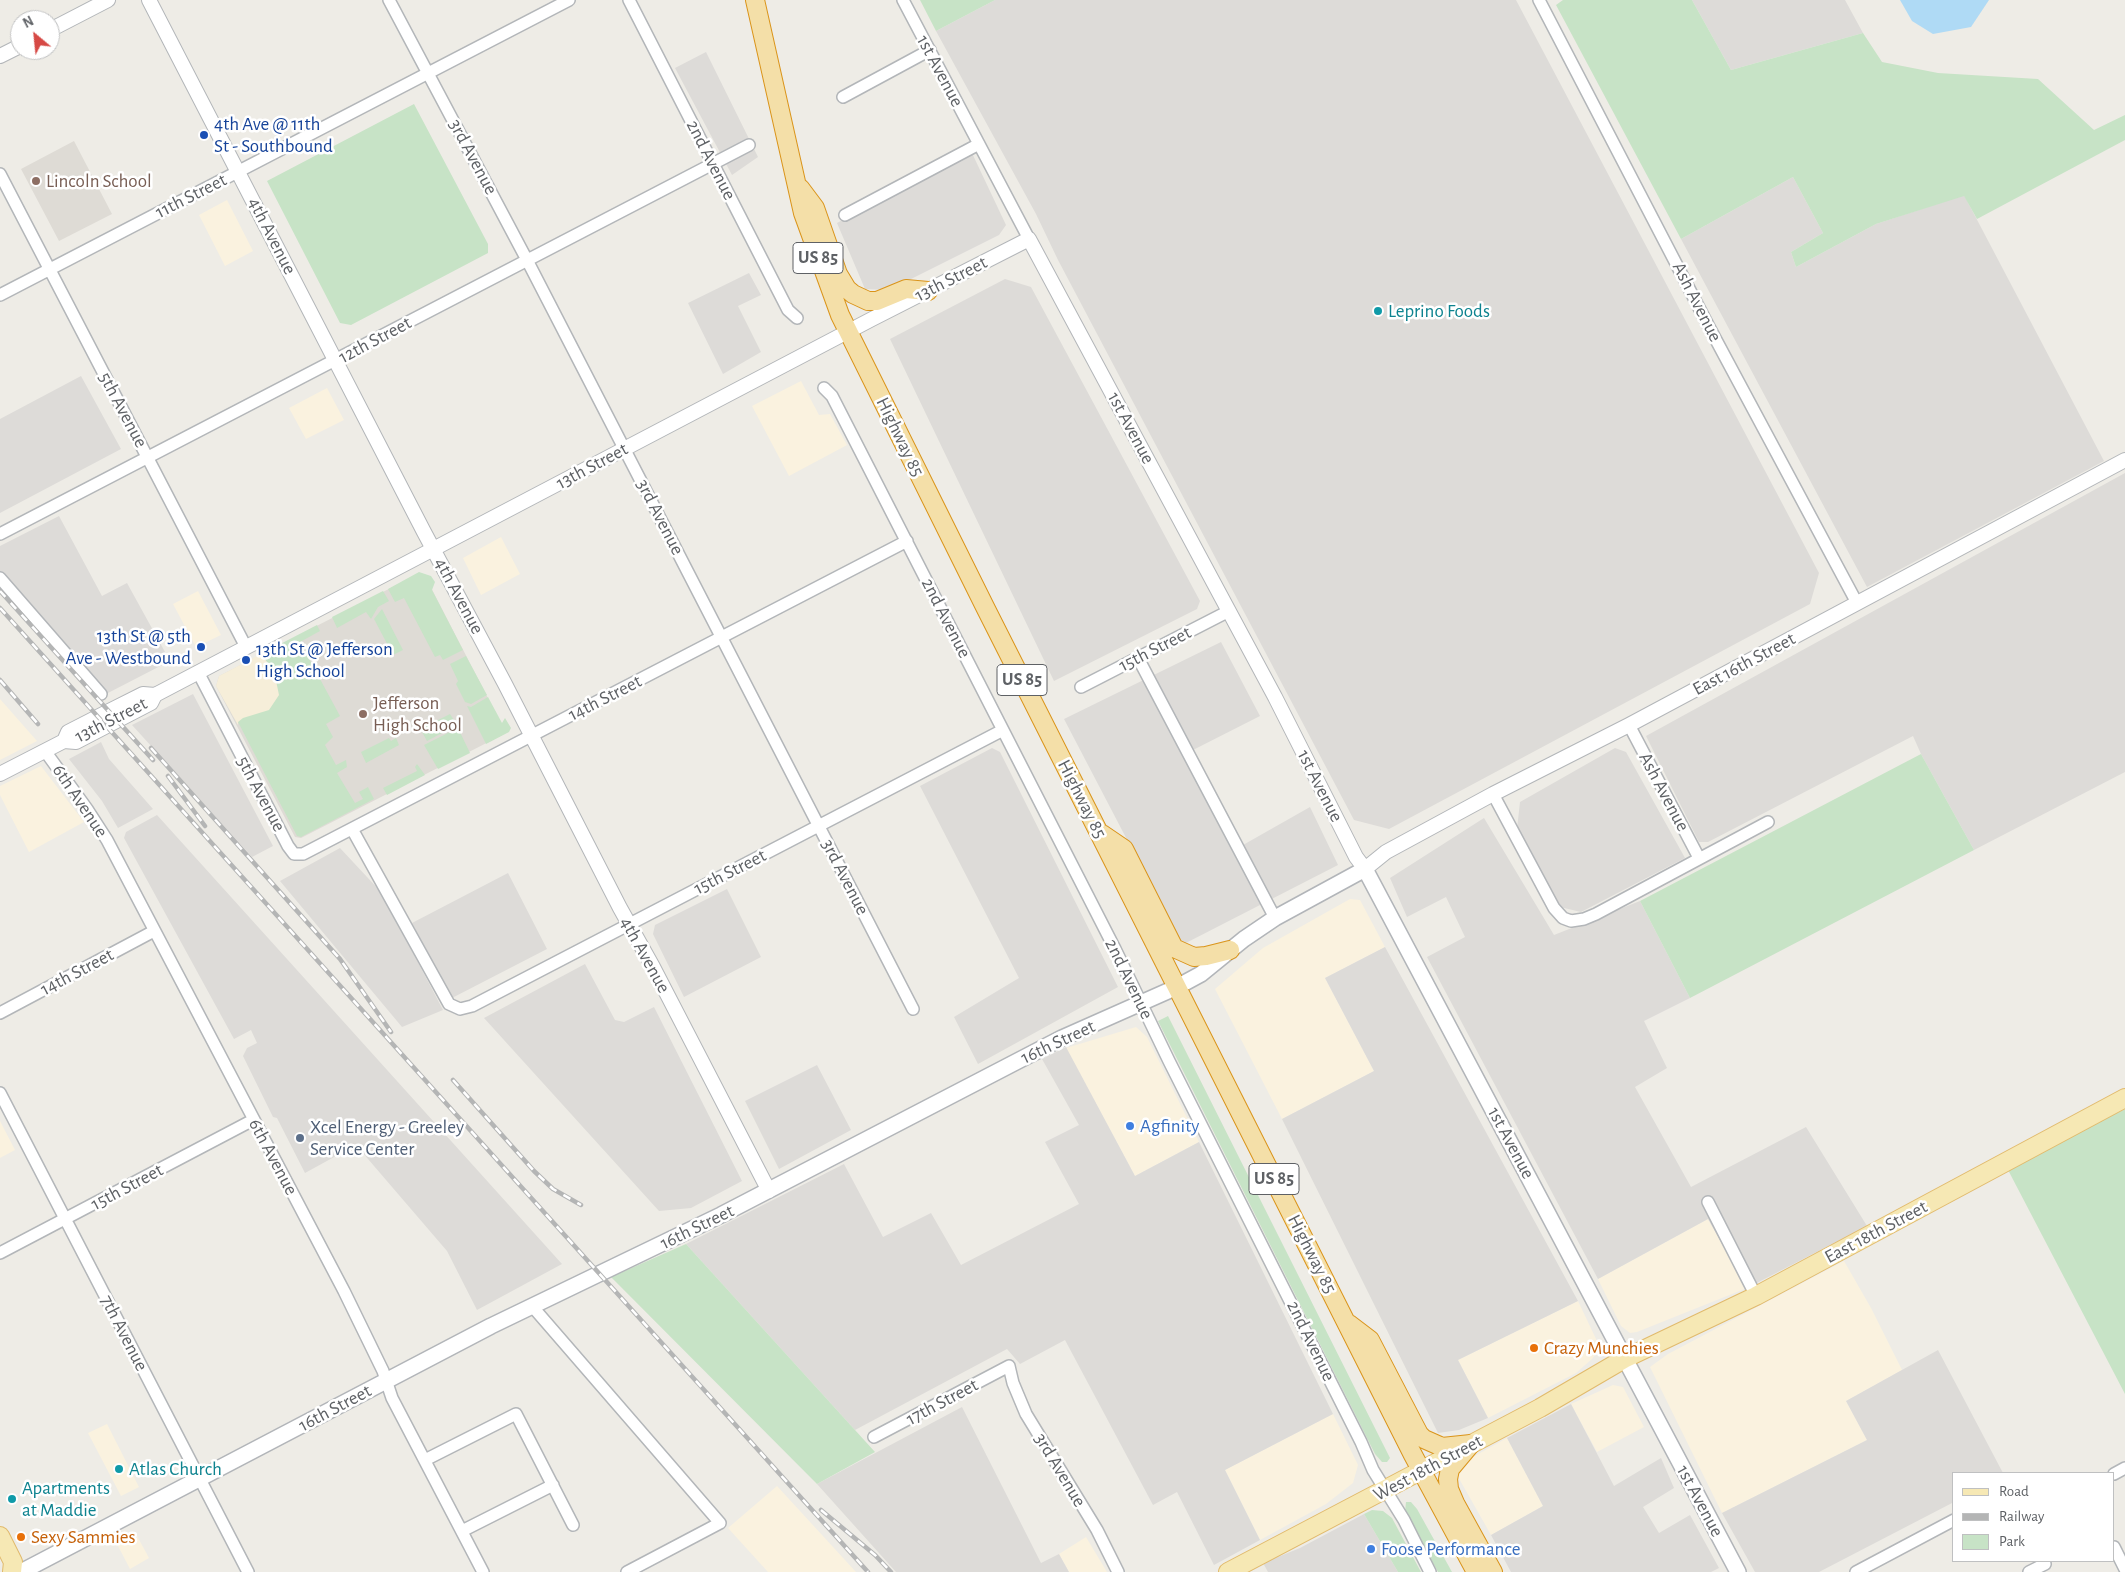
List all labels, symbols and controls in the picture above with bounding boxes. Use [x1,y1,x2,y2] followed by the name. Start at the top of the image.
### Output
[10,10,60,60] north arrow
[21,14,36,31] text: N
[912,31,968,111] street label: 1st Avenue
[214,113,333,157] place label: 4th Ave @ 11th St - Southbound
[444,115,502,199] street label: 3rd Avenue
[681,116,741,204] street label: 2nd Avenue
[198,129,210,141] marker: 4th Ave @ 11th St - Southbound
[152,168,230,224] street label: 11th Street
[46,170,152,192] place label: Lincoln School
[30,175,42,187] marker: Lincoln School
[243,194,301,278] street label: 4th Avenue
[793,242,843,274] road number: US 85
[911,251,991,307] street label: 13th Street
[1667,258,1727,346] street label: Ash Avenue
[1388,300,1490,322] place label: Leprino Foods
[1372,305,1384,317] marker: Leprino Foods
[335,311,415,369] street label: 12th Street
[94,368,152,452] street label: 5th Avenue
[1103,388,1159,468] street label: 1st Avenue
[871,394,929,480] street label: Highway 85
[552,438,632,494] street label: 13th Street
[631,475,689,559] street label: 3rd Avenue
[429,554,489,638] street label: 4th Avenue
[916,574,976,662] street label: 2nd Avenue
[1115,621,1195,677] street label: 15th Street
[66,625,191,669] place label: 13th St @ 5th Ave - Westbound
[1689,627,1799,701] street label: East 16th Street
[256,638,393,682] place label: 13th St @ Jefferson High School
[195,641,207,653] marker: 13th St @ 5th Ave - Westbound
[240,654,252,666] marker: 13th St @ Jefferson High School
[997,664,1047,696] road number: US 85
[564,670,646,726] street label: 14th Street
[71,692,151,748] street label: 13th Street
[373,692,462,736] place label: Jefferson High School
[357,708,369,720] marker: Jefferson High School
[1292,746,1348,826] street label: 1st Avenue
[1634,748,1694,836] street label: Ash Avenue
[232,752,290,836] street label: 5th Avenue
[1052,756,1112,842] street label: Highway 85
[47,760,113,842] street label: 6th Avenue
[816,835,874,919] street label: 3rd Avenue
[690,844,770,900] street label: 15th Street
[615,913,675,997] street label: 4th Avenue
[1100,935,1158,1023] street label: 2nd Avenue
[37,943,117,1001] street label: 14th Street
[1017,1015,1099,1069] street label: 16th Street
[1483,1103,1539,1183] street label: 1st Avenue
[243,1115,303,1199] street label: 6th Avenue
[1140,1115,1199,1137] place label: Agfinity
[310,1116,464,1160] place label: Xcel Energy - Greeley Service Center
[1124,1120,1136,1132] marker: Agfinity
[294,1132,306,1144] marker: Xcel Energy - Greeley Service Center
[87,1159,167,1215] street label: 15th Street
[1249,1164,1299,1194] road number: US 85
[1821,1195,1931,1269] street label: East 18th Street
[656,1199,738,1255] street label: 16th Street
[1282,1211,1342,1297] street label: Highway 85
[95,1291,153,1375] street label: 7th Avenue
[1282,1297,1340,1385] street label: 2nd Avenue
[1544,1337,1659,1359] place label: Crazy Munchies
[1528,1342,1540,1354] marker: Crazy Munchies
[902,1374,982,1430] street label: 17th Street
[295,1379,375,1437] street label: 16th Street
[1029,1429,1091,1511] street label: 3rd Avenue
[1369,1430,1487,1506] street label: West 18th Street
[129,1458,222,1480] place label: Atlas Church
[1672,1461,1728,1541] street label: 1st Avenue
[113,1463,125,1475] marker: Atlas Church
[1952,1472,2115,1562] legend
[22,1477,110,1521] place label: Apartments at Maddie
[1999,1484,2029,1499] text: Road
[6,1493,18,1505] marker: Apartments at Maddie
[1999,1509,2044,1524] text: Railway
[31,1526,136,1548] place label: Sexy Sammies
[15,1531,27,1543] marker: Sexy Sammies
[1999,1534,2025,1549] text: Park
[1381,1538,1520,1560] place label: Foose Performance
[1365,1543,1377,1555] marker: Foose Performance

